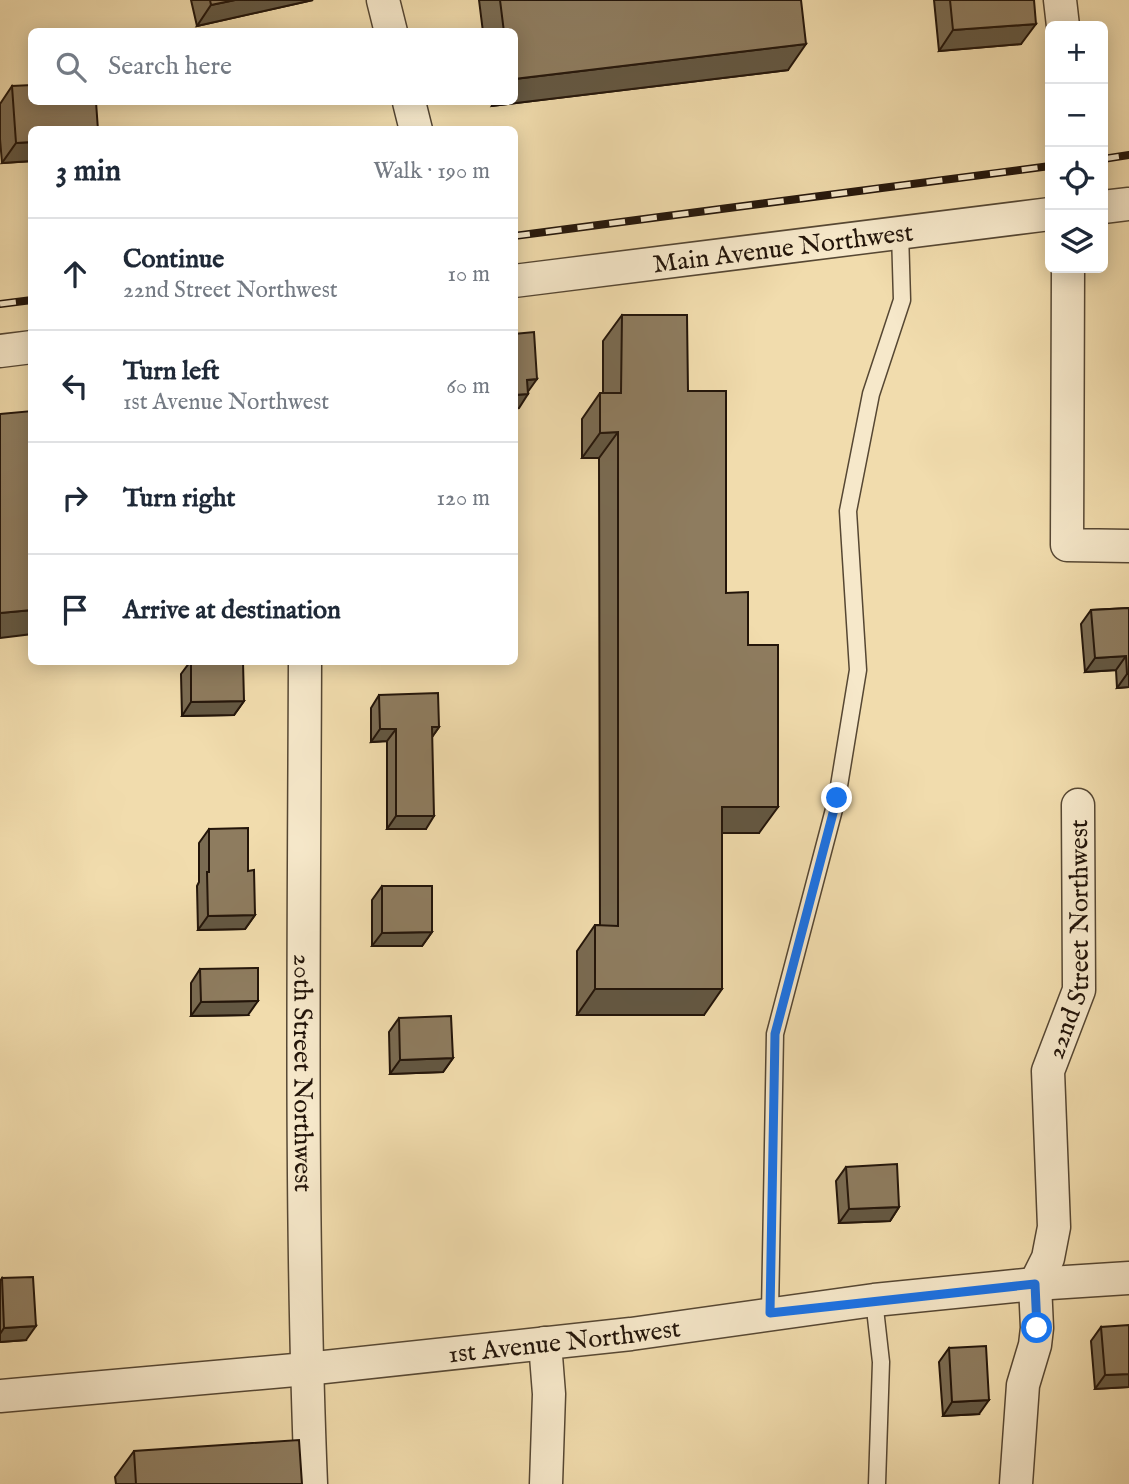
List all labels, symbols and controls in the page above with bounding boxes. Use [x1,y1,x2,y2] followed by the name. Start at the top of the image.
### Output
[1045,21,1108,273] map controls
[1045,21,1108,84] button: +
[28,28,518,105] search box
[52,48,90,86] icon: search
[108,50,232,83] text: Search here
[1045,84,1108,147] button: −
[1045,147,1108,210] button: locate
[56,153,121,191] text: 3 min
[373,157,490,186] text: Walk · 190 m
[1045,210,1108,273] button: layers
[651,216,915,281] street label: Main Avenue Northwest
[123,243,224,276] text: Continue
[56,255,94,293] icon: ahead
[447,260,490,289] text: 10 m
[123,276,338,305] text: 22nd Street Northwest
[123,355,220,388] text: Turn left
[56,367,94,405] icon: left
[446,372,490,401] text: 60 m
[123,388,329,417] text: 1st Avenue Northwest
[56,479,94,517] icon: right
[123,482,236,515] text: Turn right
[437,484,490,513] text: 120 m
[56,591,94,629] icon: arrive
[123,594,341,627] text: Arrive at destination
[821,782,852,813] route end
[1039,819,1097,1064] street label: 22nd Street Northwest
[285,954,319,1192] street label: 20th Street Northwest
[447,1312,683,1372] street label: 1st Avenue Northwest
[1021,1312,1052,1343] route start

